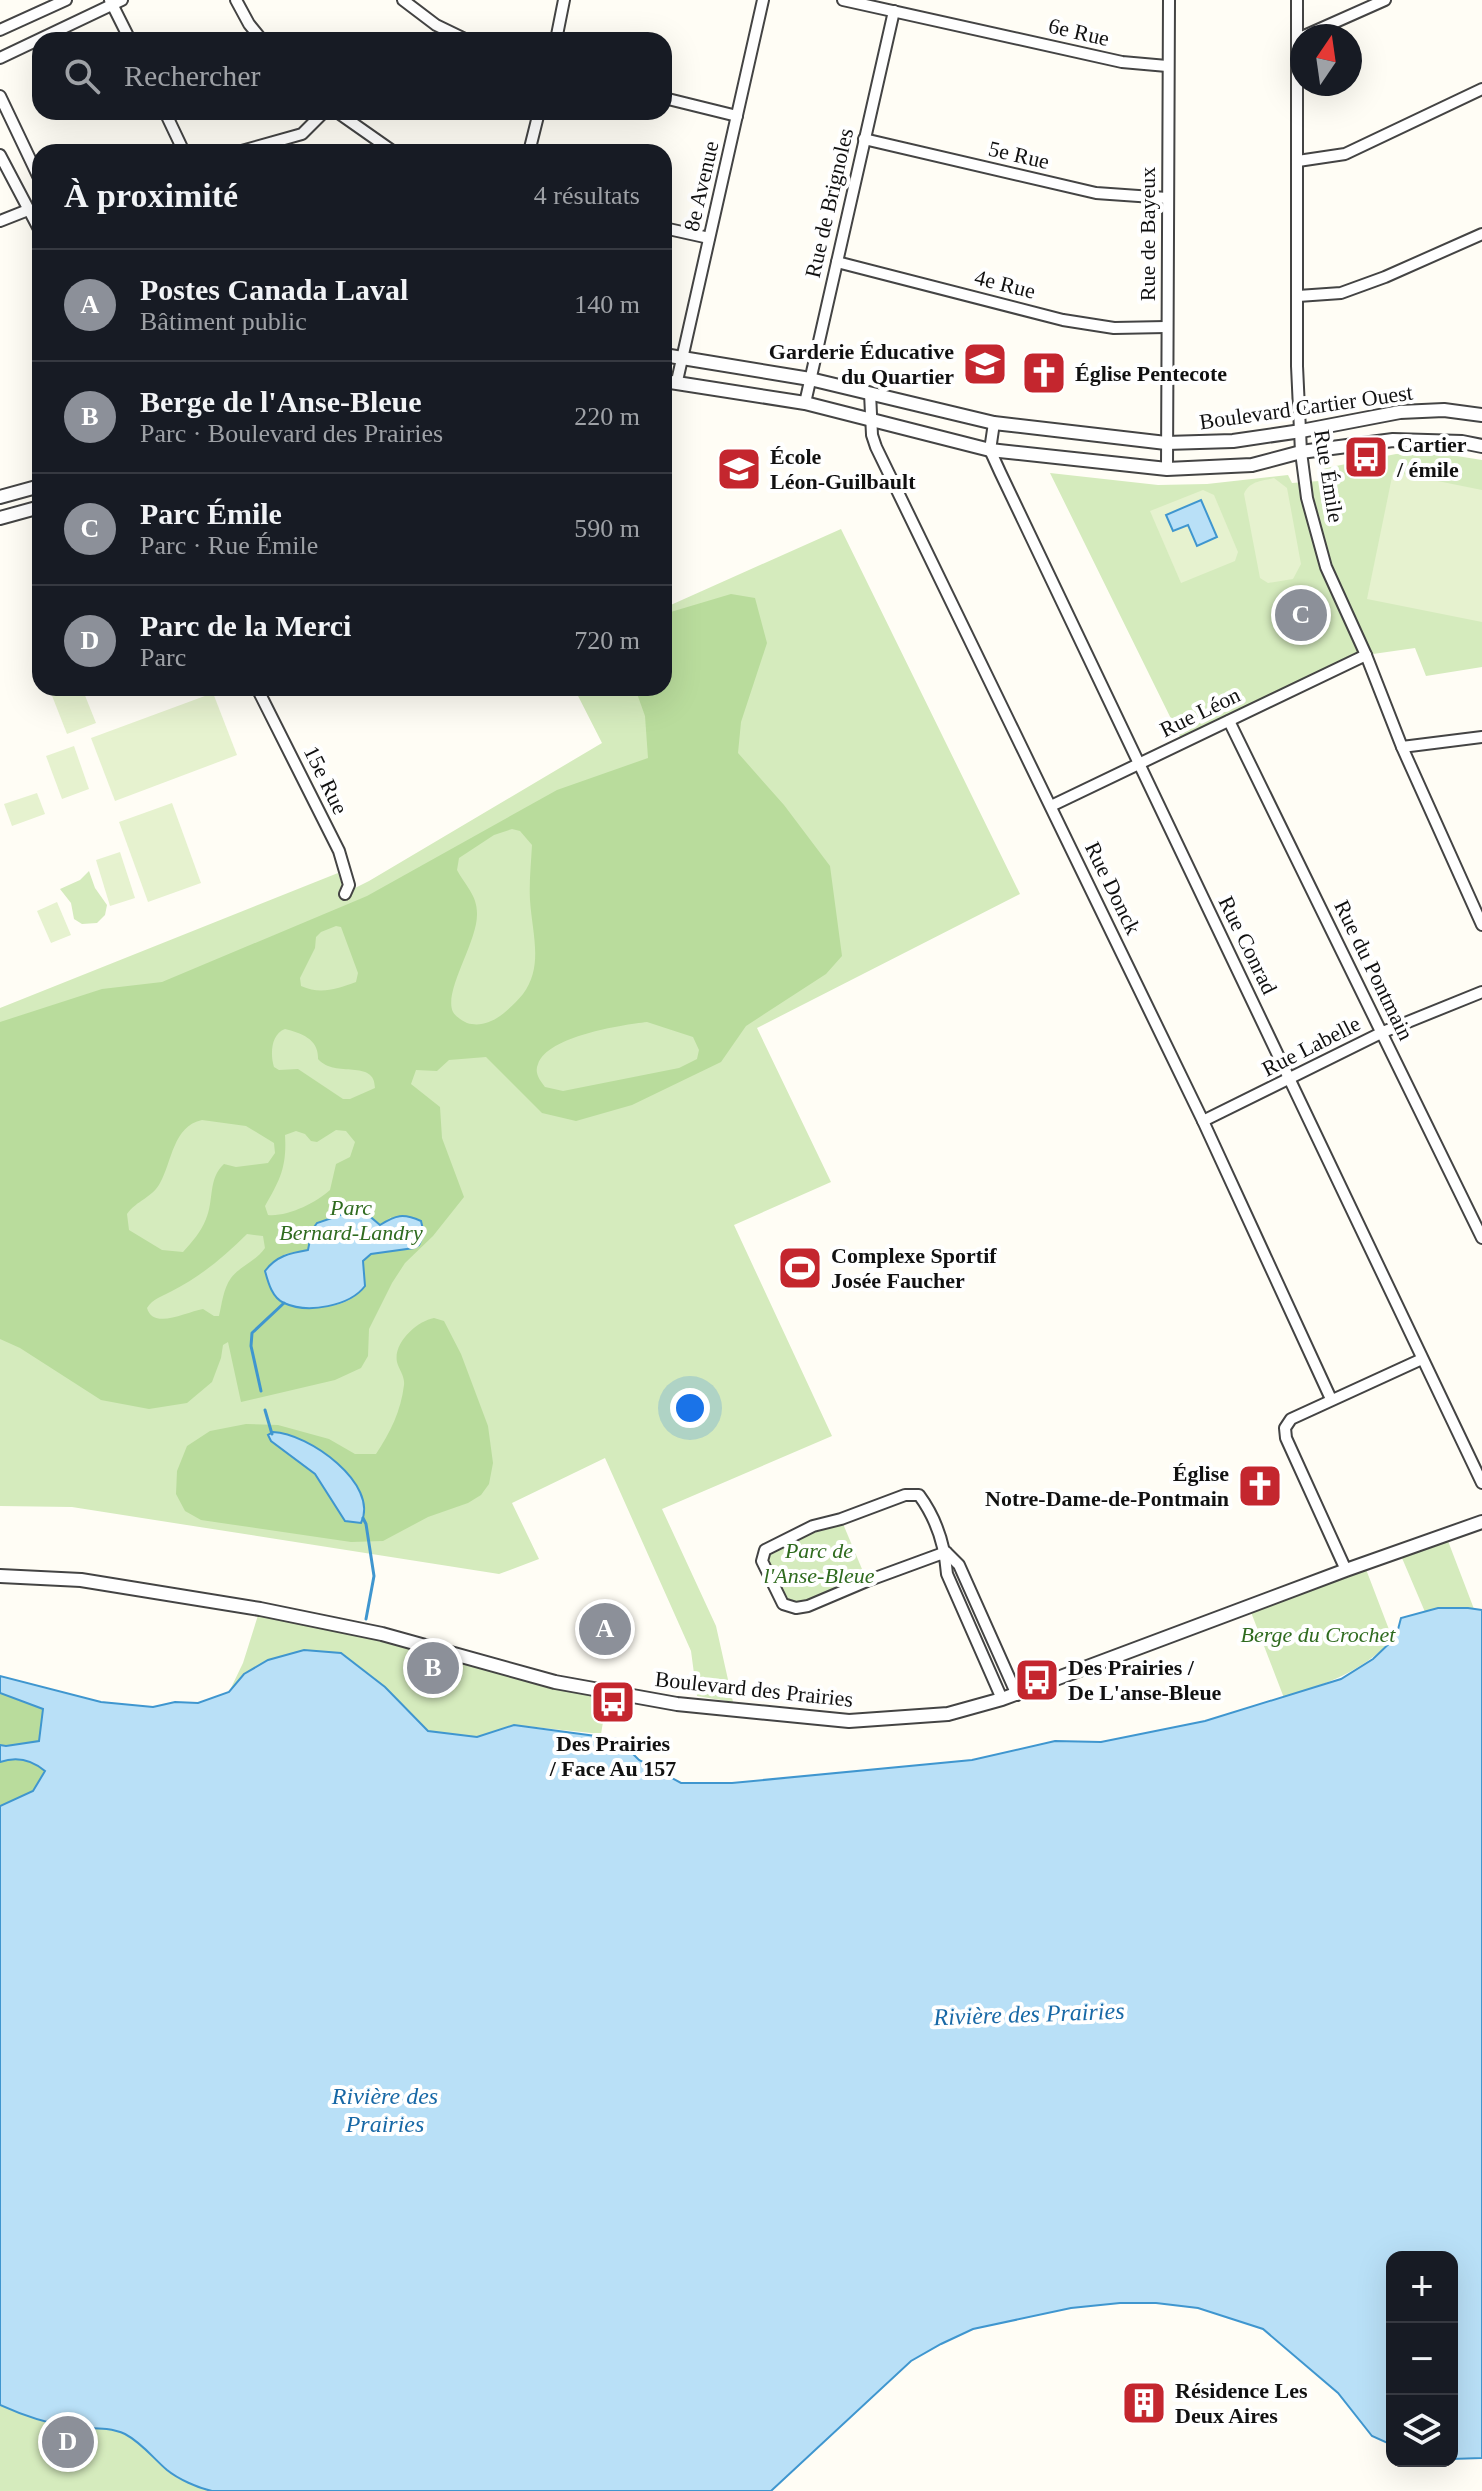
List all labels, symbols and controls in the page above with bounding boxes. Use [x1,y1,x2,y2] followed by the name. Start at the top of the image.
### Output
[1046,13,1112,51] street label: 6e Rue
[1290,24,1362,96] north arrow
[32,32,672,120] search box
[60,54,104,98] icon: search
[124,59,261,92] text: Rechercher
[800,126,858,280] street label: Rue de Brignoles
[986,136,1052,174] street label: 5e Rue
[678,138,724,234] street label: 8e Avenue
[1135,167,1160,301] street label: Rue de Bayeux
[64,177,238,214] text: À proximité
[534,181,640,210] text: 4 résultats
[972,264,1038,304] street label: 4e Rue
[140,273,408,306] text: Postes Canada Laval
[81,290,99,319] text: A
[574,290,640,319] text: 140 m
[140,307,307,336] text: Bâtiment public
[769,339,954,389] place label: Garderie Éducative du Quartier
[961,340,1009,388] school or university icon: Garderie Éducative du Quartier
[1020,349,1068,397] church icon: Église Pentecote
[1075,361,1227,386] place label: Église Pentecote
[1198,380,1414,434] street label: Boulevard Cartier Ouest
[140,385,422,418] text: Berge de l'Anse-Bleue
[81,402,99,431] text: B
[574,402,640,431] text: 220 m
[140,419,443,448] text: Parc · Boulevard des Prairies
[1309,428,1349,524] street label: Rue Émile
[1396,432,1467,482] place label: Cartier / émile
[1342,433,1390,481] bus stop icon: Cartier / émile
[770,444,916,494] place label: École Léon-Guilbault
[715,445,763,493] school or university icon: École Léon-Guilbault
[140,497,282,530] text: Parc Émile
[81,514,99,543] text: C
[574,514,640,543] text: 590 m
[140,531,318,560] text: Parc · Rue Émile
[1275,585,1327,645] pin: C
[140,609,351,642] text: Parc de la Merci
[81,626,99,655] text: D
[574,626,640,655] text: 720 m
[140,643,186,672] text: Parc
[1156,682,1244,742] street label: Rue Léon
[299,742,353,818] street label: 15e Rue
[1080,838,1146,938] street label: Rue Donck
[1214,892,1282,998] street label: Rue Conrad
[1329,896,1419,1044] street label: Rue du Pontmain
[1258,1011,1364,1081] street label: Rue Labelle
[279,1195,423,1245] park label: Parc Bernard-Landry
[831,1243,997,1293] place label: Complexe Sportif Josée Faucher
[776,1244,824,1292] sports icon: Complexe Sportif Josée Faucher
[670,1388,710,1428] your location
[985,1461,1229,1511] place label: Église Notre-Dame-de-Pontmain
[1236,1462,1284,1510] church icon: Église Notre-Dame-de-Pontmain
[764,1538,875,1588] park label: Parc de l'Anse-Bleue
[579,1599,631,1659] pin: A
[1241,1622,1396,1647] park label: Berge du Crochet
[407,1638,459,1698] pin: B
[1068,1655,1222,1705] place label: Des Prairies / De L'anse-Bleue
[1013,1656,1061,1704] bus stop icon: Des Prairies / De L'anse-Bleue
[654,1666,854,1712] street label: Boulevard des Prairies
[589,1678,637,1726] bus stop icon: Des Prairies / Face Au 157
[549,1731,676,1781] place label: Des Prairies / Face Au 157
[932,1998,1125,2030] water label: Rivière des Prairies
[331,2083,438,2137] water label: Rivière des Prairies
[1386,2251,1458,2467] map controls
[1386,2251,1458,2323] button: +
[1386,2323,1458,2395] button: −
[1175,2378,1308,2428] place label: Résidence Les Deux Aires
[1120,2379,1168,2427] building icon: Résidence Les Deux Aires
[1386,2395,1458,2467] button: layers
[42,2412,94,2472] pin: D

